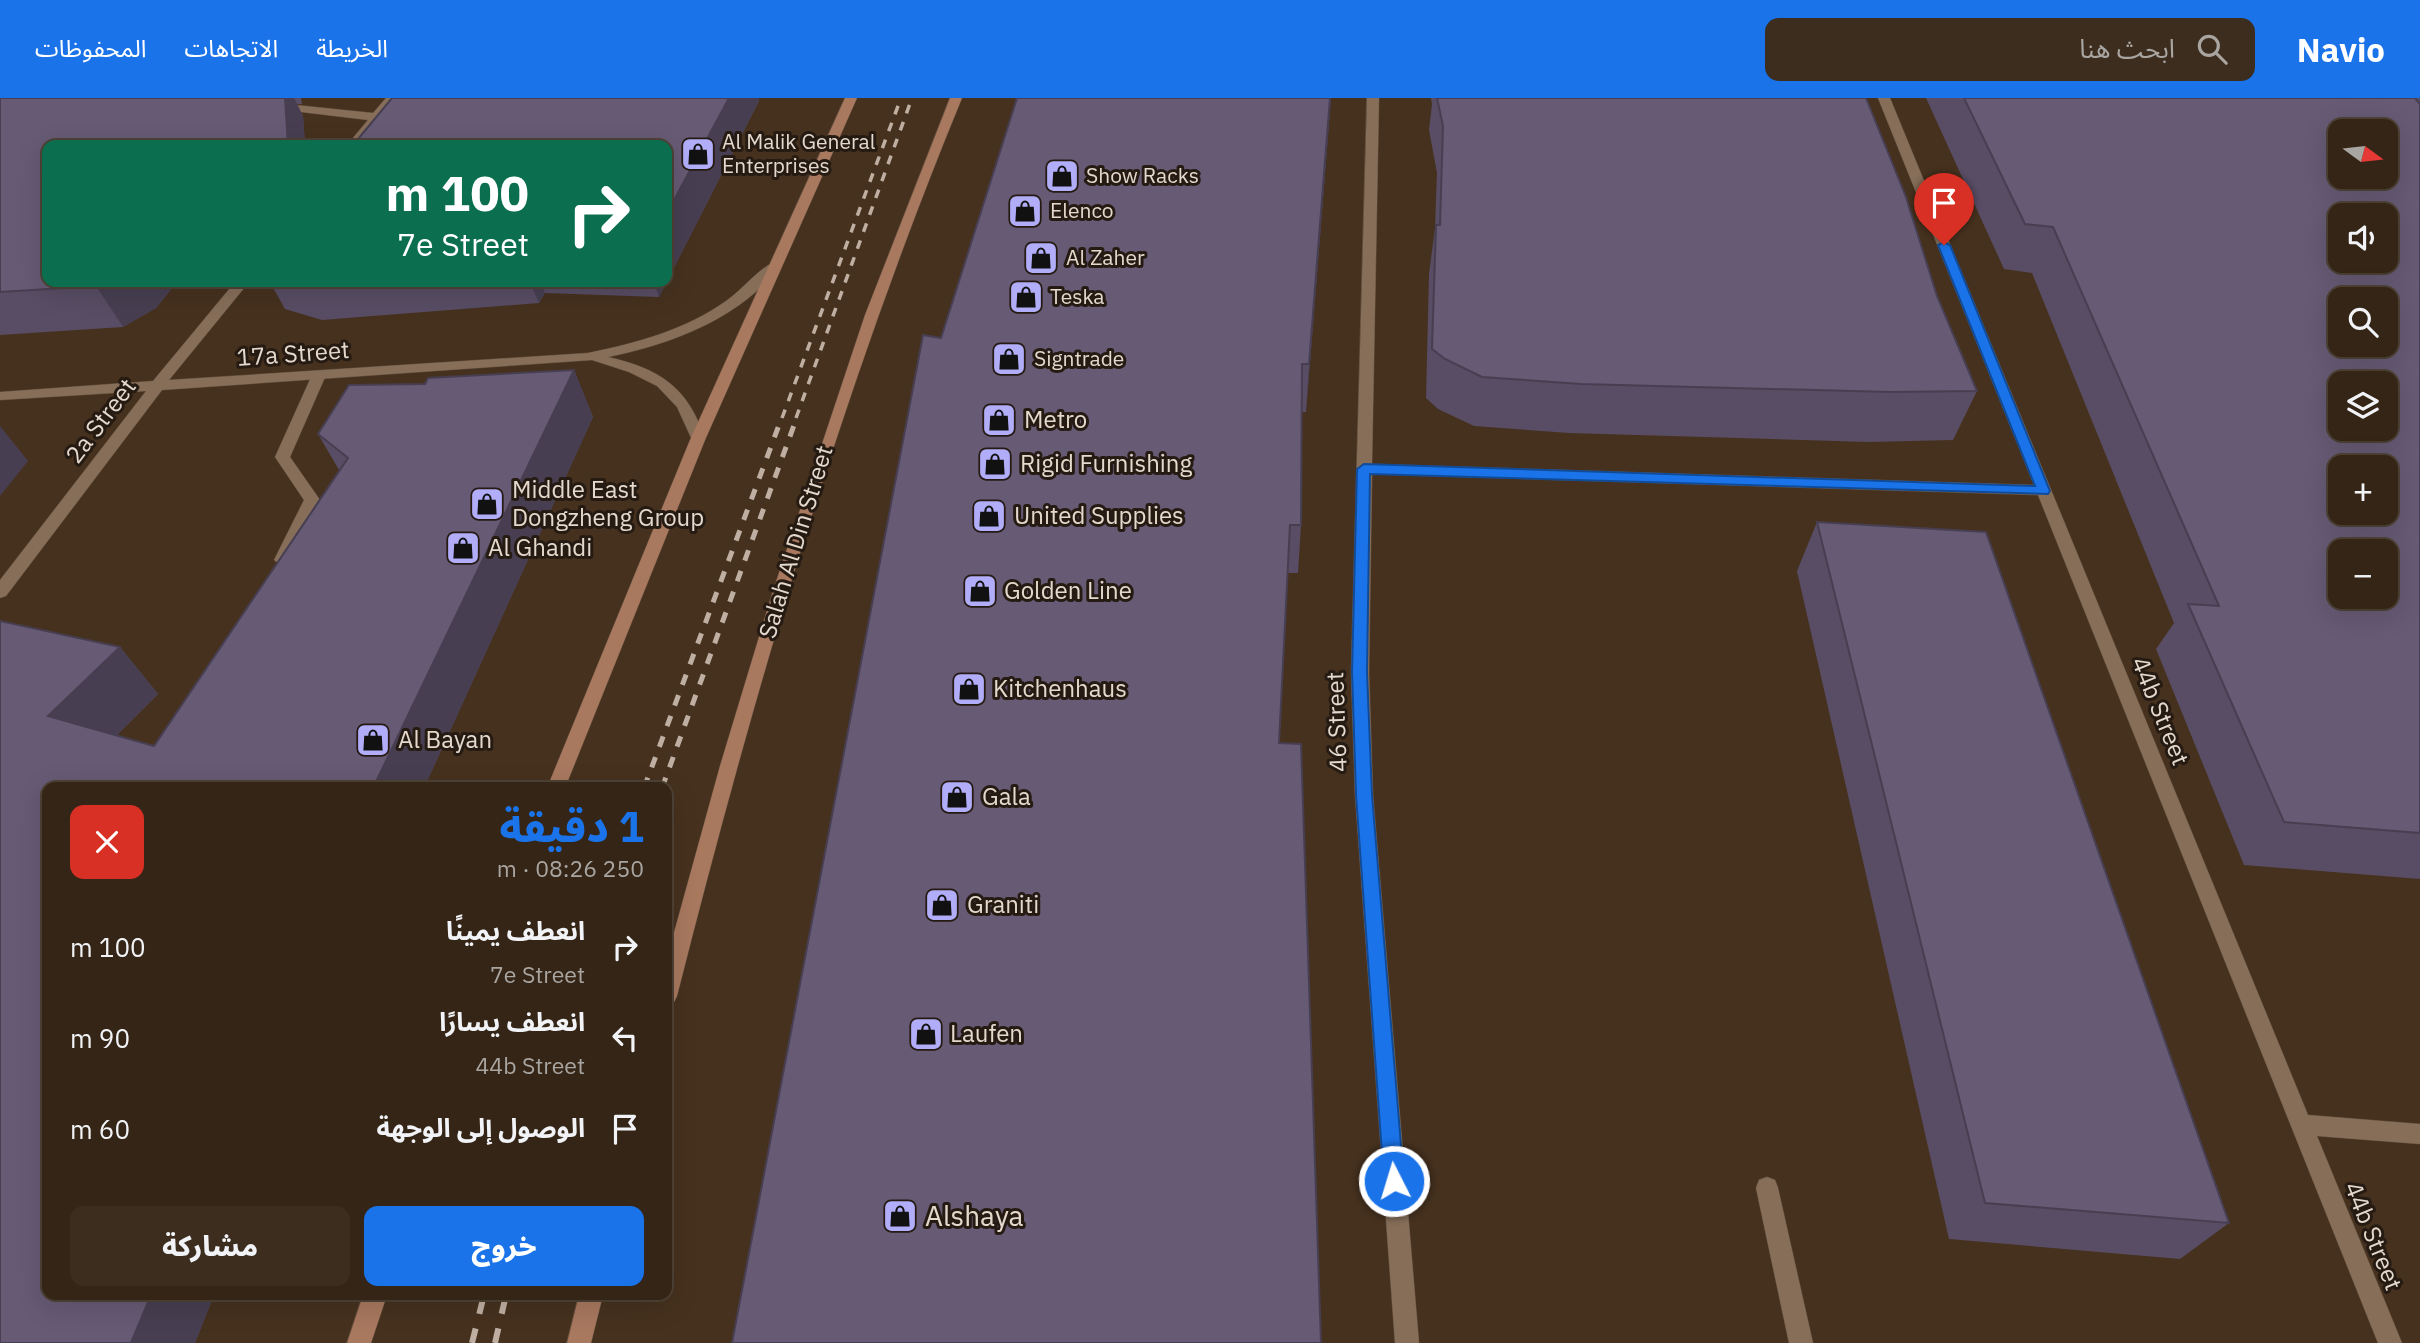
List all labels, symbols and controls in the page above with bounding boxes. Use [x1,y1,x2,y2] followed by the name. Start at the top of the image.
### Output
[1765,18,2255,81] search box
[2297,28,2385,71] text: Navio
[2193,30,2231,68] icon: search
[2079,31,2175,65] text: ابحث هنا
[35,32,146,64] text: المحفوظات
[184,32,278,64] text: الاتجاهات
[316,32,388,64] text: الخريطة
[2328,119,2398,189] north arrow
[2328,119,2398,609] map controls
[722,127,876,179] place label: Al Malik General Enterprises
[679,135,717,173] shop icon: Al Malik General Enterprises
[1043,157,1081,195] shop icon: Show Racks
[385,161,529,224] text: 100 m
[1086,161,1199,189] place label: Show Racks
[553,168,644,259] icon: right
[1914,173,1974,245] pin
[1925,184,1963,222] icon: arrive
[1006,192,1044,230] shop icon: Elenco
[1050,196,1114,224] place label: Elenco
[2328,203,2398,273] button: sound
[397,223,529,265] text: 7e Street
[1022,239,1060,277] shop icon: Al Zaher
[1066,243,1145,271] place label: Al Zaher
[1007,278,1045,316] shop icon: Teska
[1050,282,1105,310] place label: Teska
[2328,287,2398,357] button: search
[235,333,350,373] street label: 17a Street
[990,340,1028,378] shop icon: Signtrade
[1034,344,1124,372] place label: Signtrade
[58,371,143,469] street label: 2a Street
[2328,371,2398,441] button: layers
[980,401,1018,439] shop icon: Metro
[1024,403,1087,435] place label: Metro
[750,441,840,642] street label: Salah Al Din Street
[976,445,1014,483] shop icon: Rigid Furnishing
[1020,447,1192,479] place label: Rigid Furnishing
[2328,455,2398,525] button: +
[512,473,704,533] place label: Middle East Dongzheng Group
[468,485,506,523] shop icon: Middle East Dongzheng Group
[970,497,1008,535] shop icon: United Supplies
[1014,499,1184,531] place label: United Supplies
[444,529,482,567] shop icon: Al Ghandi
[488,531,592,563] place label: Al Ghandi
[2328,539,2398,609] button: −
[961,572,999,610] shop icon: Golden Line
[1004,574,1132,606] place label: Golden Line
[2125,652,2197,770] street label: 44b Street
[950,670,988,708] shop icon: Kitchenhaus
[1318,671,1354,773] street label: 46 Street
[993,672,1127,704] place label: Kitchenhaus
[354,721,392,759] shop icon: Al Bayan
[398,723,492,755] place label: Al Bayan
[938,778,976,816] shop icon: Gala
[982,780,1031,812] place label: Gala
[499,799,644,854] text: 1 دقيقة
[70,805,144,879] button: close
[497,853,644,883] text: 250 m · 08:26
[923,886,961,924] shop icon: Graniti
[967,888,1039,920] place label: Graniti
[446,913,585,947] text: انعطف يمينًا
[606,928,644,966] icon: right
[70,930,146,964] text: 100 m
[490,959,585,989] text: 7e Street
[439,1004,585,1038] text: انعطف يسارًا
[907,1015,945,1053] shop icon: Laufen
[950,1017,1023,1049] place label: Laufen
[606,1019,644,1057] icon: left
[70,1021,130,1055] text: 90 m
[476,1050,585,1080] text: 44b Street
[376,1110,585,1144] text: الوصول إلى الوجهة
[606,1110,644,1148] icon: arrive
[70,1112,130,1146] text: 60 m
[1357,1144,1431,1218] position arrow
[2338,1177,2410,1295] street label: 44b Street
[881,1197,919,1235] shop icon: Alshaya
[925,1197,1023,1234] place label: Alshaya
[70,1206,350,1286] button: مشاركة
[364,1206,644,1286] button: خروج

